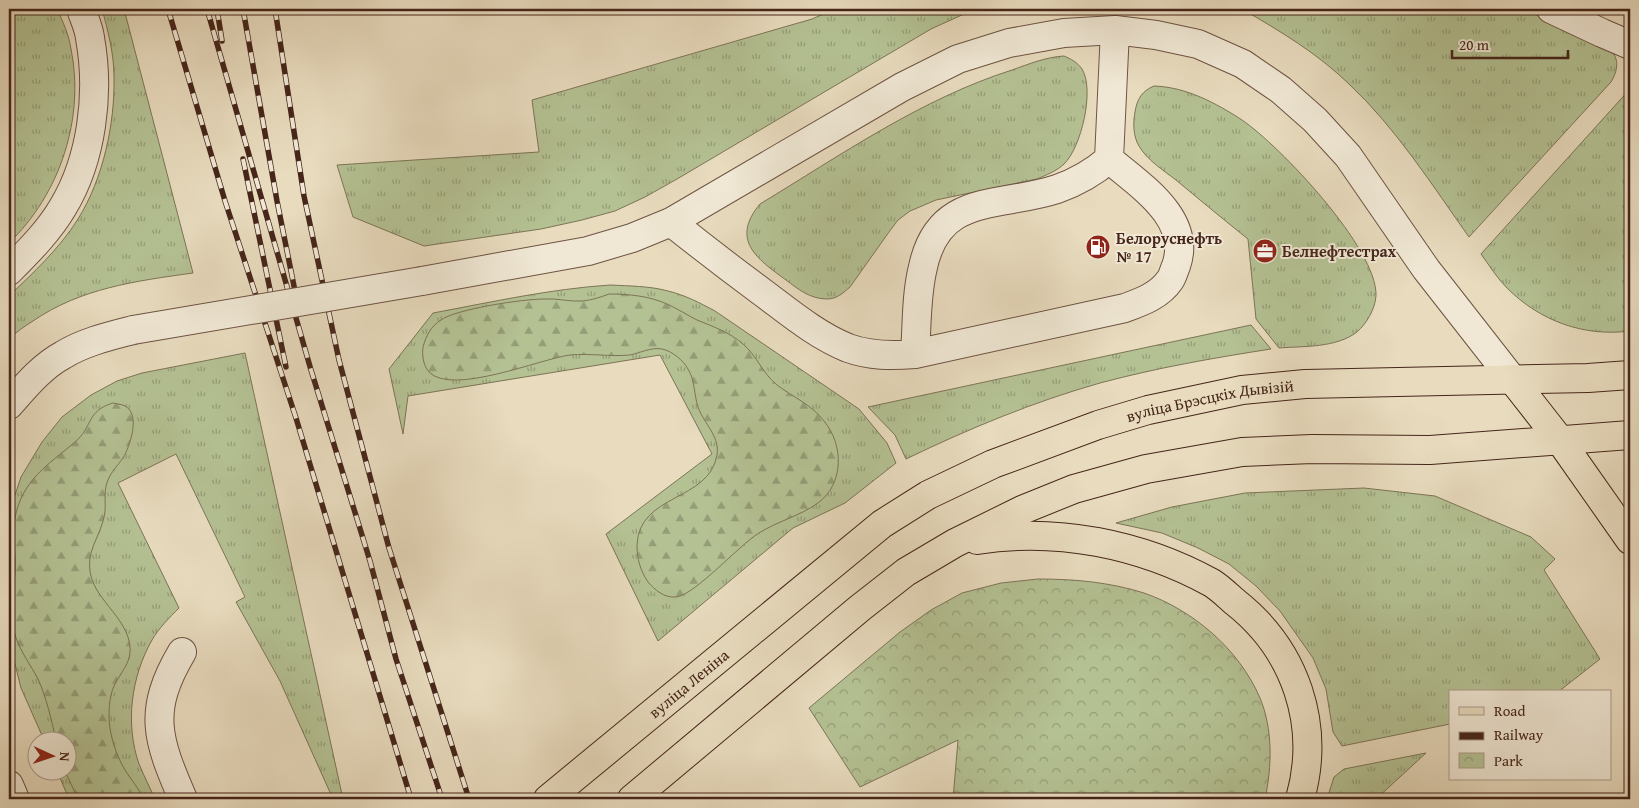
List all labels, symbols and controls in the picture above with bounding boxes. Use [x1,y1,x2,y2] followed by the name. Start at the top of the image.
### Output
[1452,28,1568,60] scale bar
[1459,34,1490,55] text: 20 m
[1116,226,1222,268] place label: Белоруснефть № 17
[1085,234,1111,260] fuel station icon: Белоруснефть № 17
[1252,238,1278,264] office icon: Белнефтестрах
[1282,239,1397,263] place label: Белнефтестрах
[1123,373,1295,428] street label: вуліца Брэсцкіх Дывізій
[643,643,734,724] street label: вуліца Леніна
[1449,690,1612,780] legend
[1494,700,1525,721] text: Road
[1494,724,1544,745] text: Railway
[28,730,78,780] north arrow
[1494,750,1523,771] text: Park
[55,751,75,763] text: N

